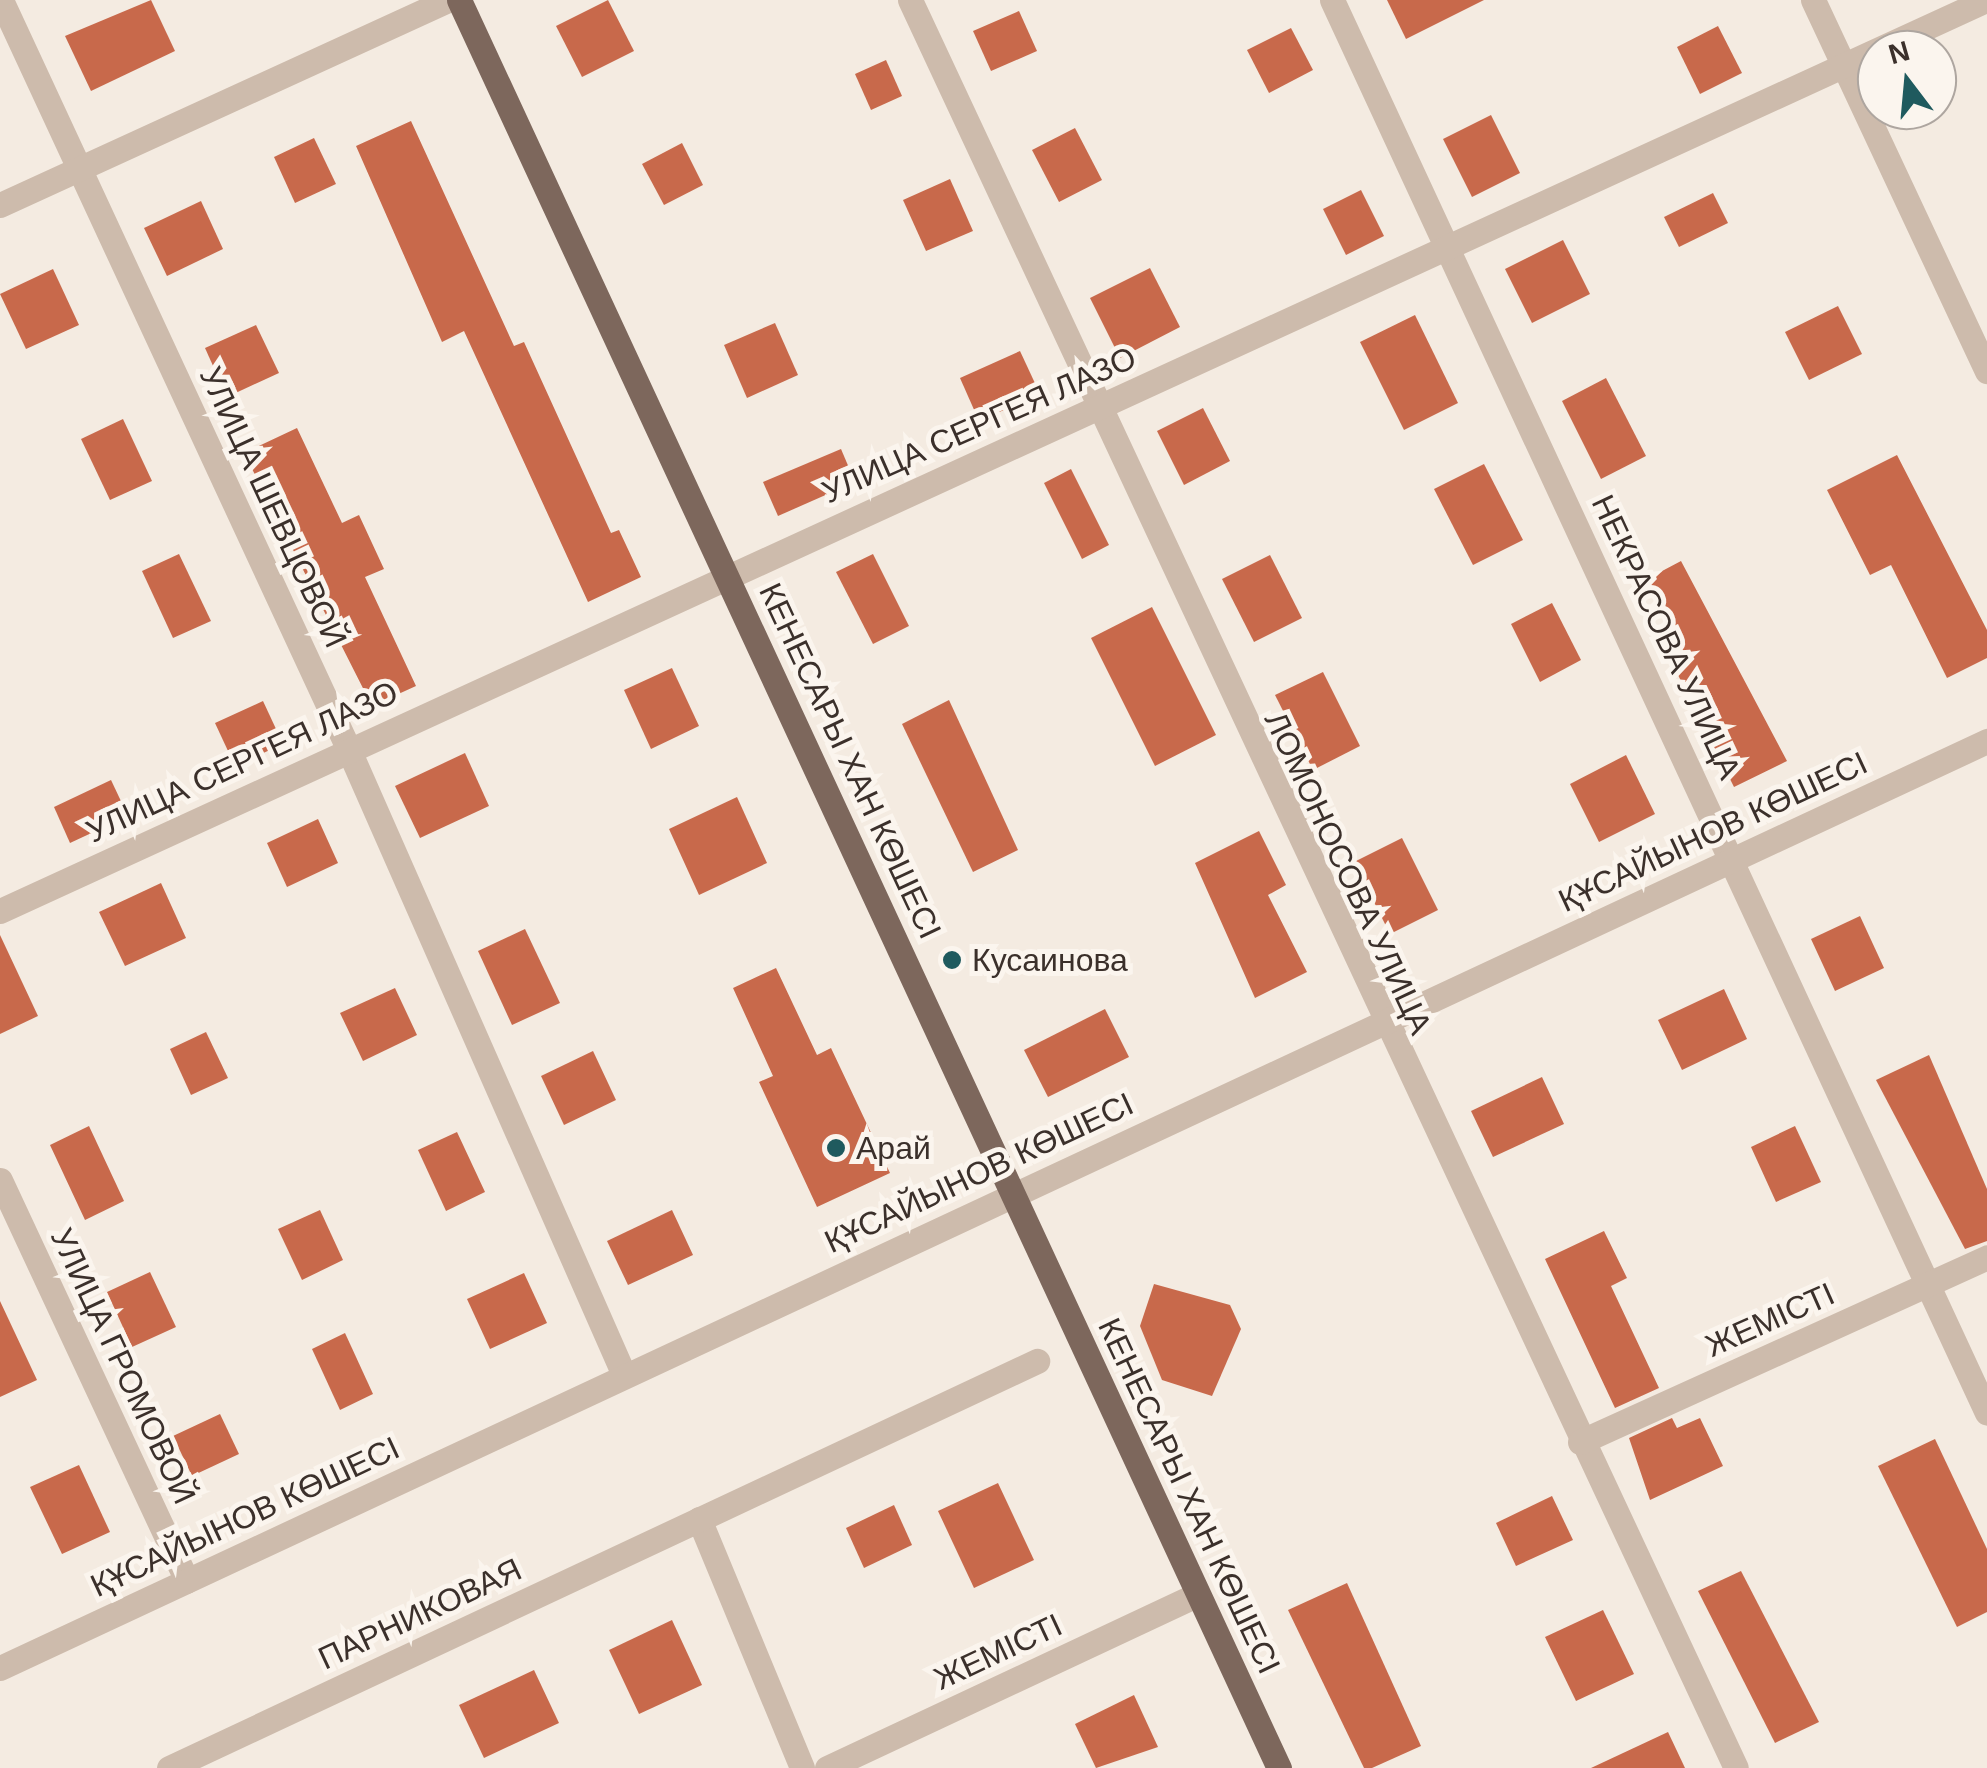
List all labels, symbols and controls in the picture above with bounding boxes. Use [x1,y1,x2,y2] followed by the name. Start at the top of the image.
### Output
[1857,30,1957,130] north arrow
[1885,35,1913,70] text: N
[816,338,1142,512] street label: УЛИЦА СЕРГЕЯ ЛАЗО
[191,361,355,653] street label: УЛИЦА ШЕВЦОВОЙ
[1583,489,1749,785] street label: НЕКРАСОВА УЛИЦА
[751,577,949,945] street label: КЕНЕСАРЫ ХАН КӨШЕСІ
[80,673,404,851] street label: УЛИЦА СЕРГЕЯ ЛАЗО
[1256,706,1440,1040] street label: ЛОМОНОСОВА УЛИЦА
[1553,744,1873,920] street label: ҚҰСАЙЫНОВ КӨШЕСІ
[972,941,1128,979] place label: Кусаинова
[941,949,963,971] marker: Кусаинова
[819,1085,1139,1261] street label: ҚҰСАЙЫНОВ КӨШЕСІ
[856,1129,931,1167] place label: Арай
[825,1137,847,1159] marker: Арай
[42,1222,204,1510] street label: УЛИЦА ГРОМОВОЙ
[1700,1275,1840,1365] street label: ЖЕМІСТІ
[1090,1312,1288,1680] street label: КЕНЕСАРЫ ХАН КӨШЕСІ
[85,1429,405,1605] street label: ҚҰСАЙЫНОВ КӨШЕСІ
[312,1550,528,1678] street label: ПАРНИКОВАЯ
[928,1606,1068,1698] street label: ЖЕМІСТІ

